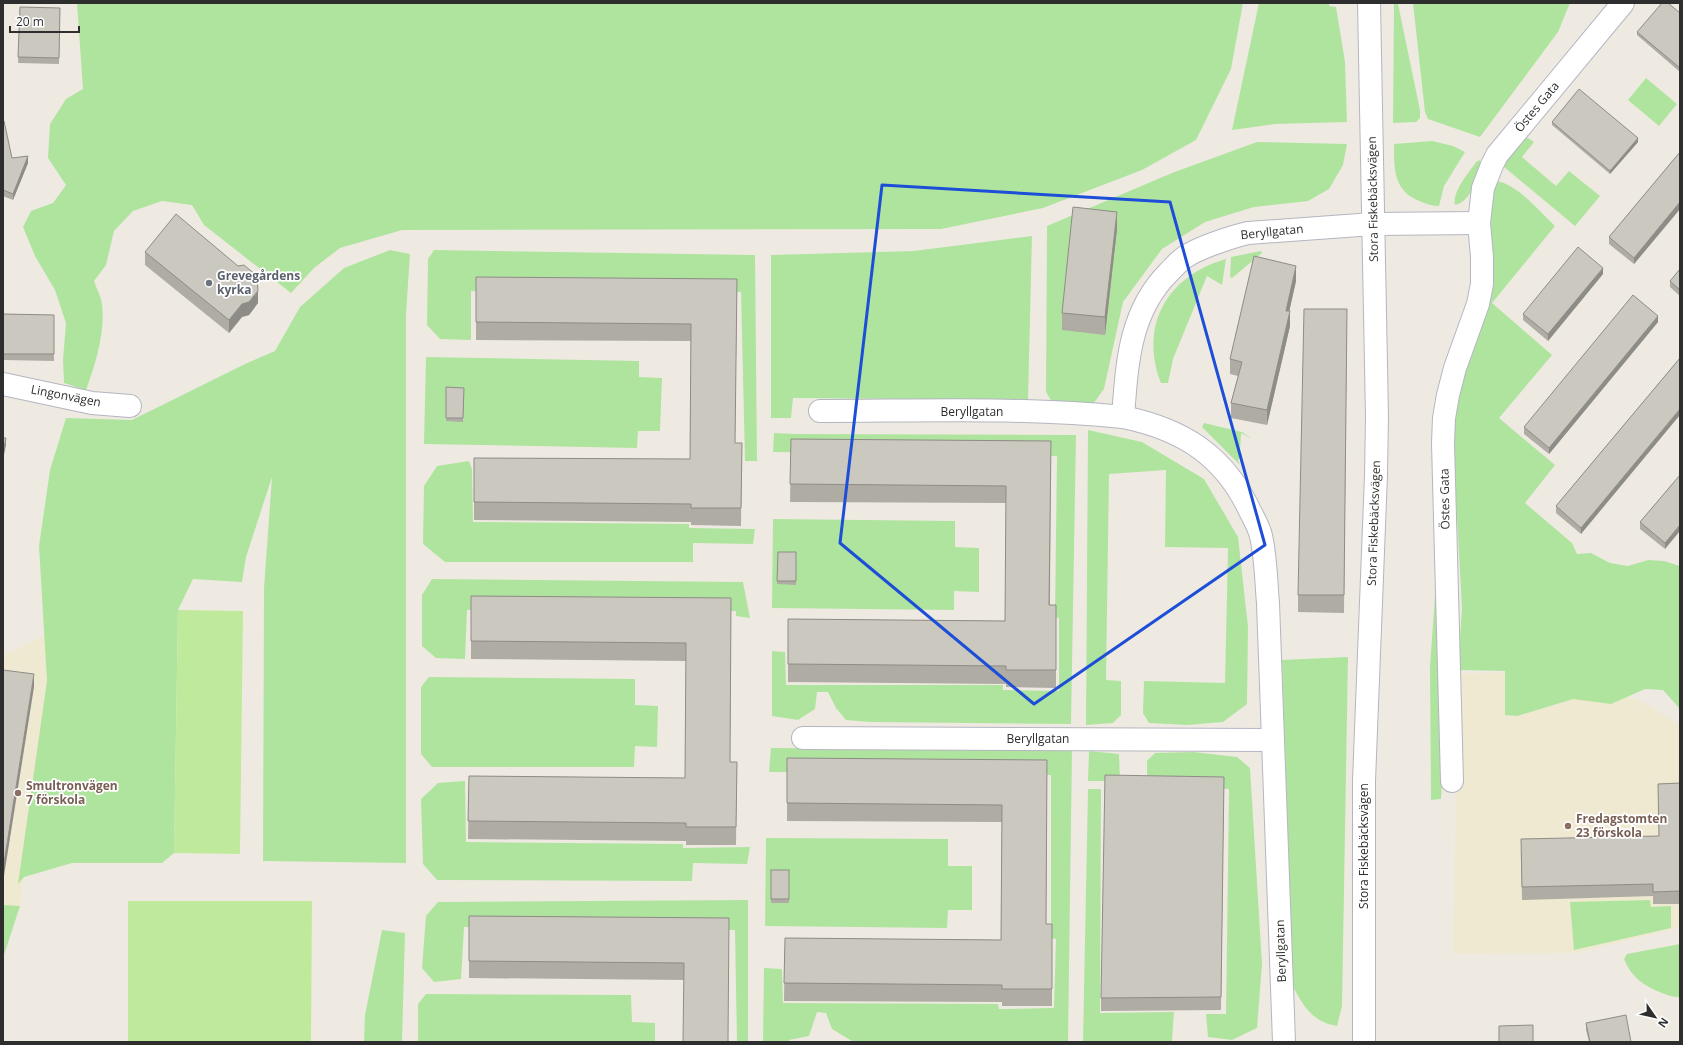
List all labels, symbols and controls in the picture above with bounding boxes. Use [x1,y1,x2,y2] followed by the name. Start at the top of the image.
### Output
[10,8,79,34] scale bar
[16,13,44,30] text: 20 m
[1510,78,1563,136] street label: Östes Gata
[1363,136,1382,262] street label: Stora Fiskebäcksvägen
[1240,220,1304,243] street label: Beryllgatan
[217,267,300,298] place label: Grevegårdens kyrka
[204,278,214,288] marker: Grevegårdens kyrka
[30,380,103,411] street label: Lingonvägen
[941,403,1003,420] street label: Beryllgatan
[1363,460,1384,586] street label: Stora Fiskebäcksvägen
[1435,468,1454,530] street label: Östes Gata
[1007,730,1069,747] street label: Beryllgatan
[26,777,118,808] place label: Smultronvägen 7 förskola
[1355,783,1372,909] street label: Stora Fiskebäcksvägen
[13,788,23,798] marker: Smultronvägen 7 förskola
[1576,810,1667,841] place label: Fredagstomten 23 förskola
[1563,821,1573,831] marker: Fredagstomten 23 förskola
[1271,919,1290,983] street label: Beryllgatan
[1635,997,1675,1037] north arrow
[1655,1015,1672,1031] text: N

